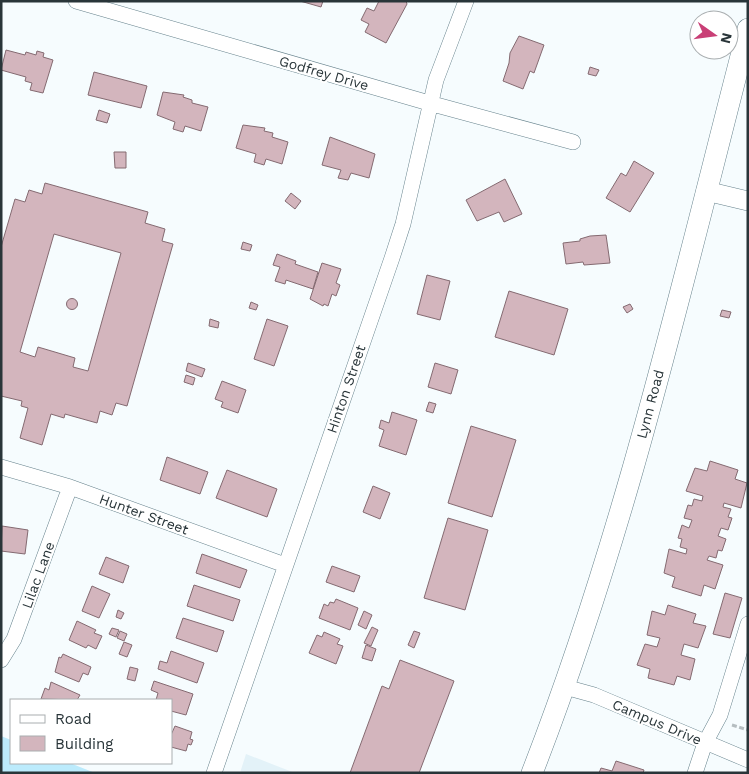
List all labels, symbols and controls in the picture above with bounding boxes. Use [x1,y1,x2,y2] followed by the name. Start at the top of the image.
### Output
[689,10,739,60] north arrow
[718,31,736,45] text: N
[277,53,371,93] street label: Godfrey Drive
[323,343,369,435] street label: Hinton Street
[633,368,667,440] street label: Lynn Road
[97,490,191,538] street label: Hunter Street
[19,539,57,611] street label: Lilac Lane
[610,696,704,748] street label: Campus Drive
[10,699,172,764] legend
[55,710,92,728] text: Road
[55,735,113,753] text: Building

